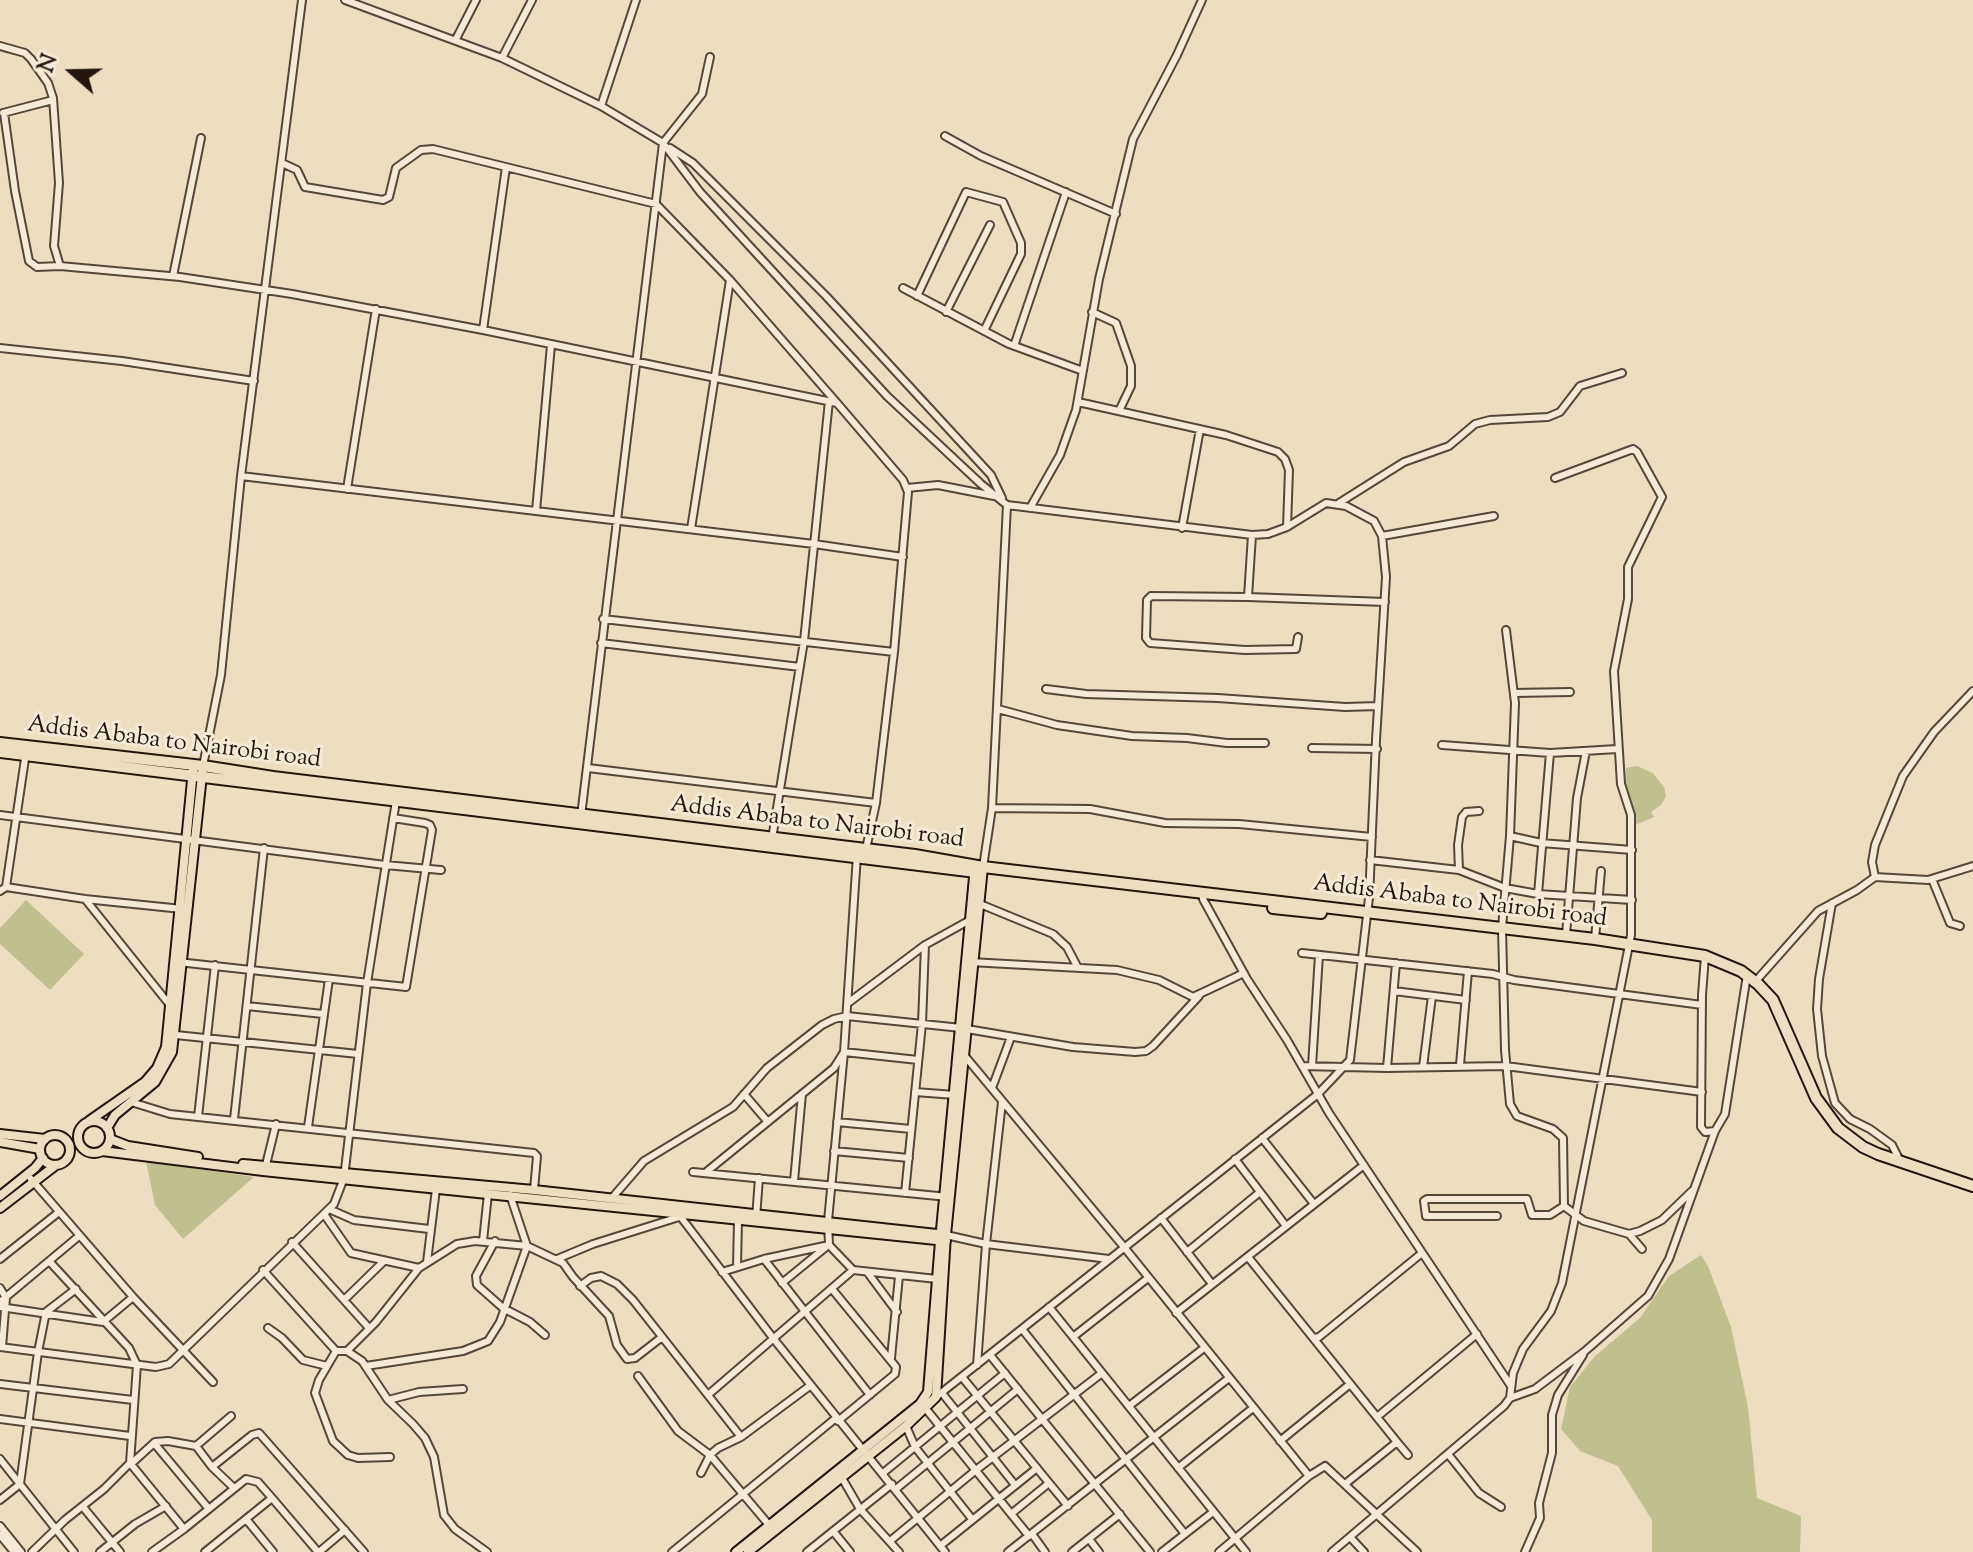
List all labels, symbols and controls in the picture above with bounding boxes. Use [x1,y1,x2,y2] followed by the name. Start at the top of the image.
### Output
[32,32,112,112] north arrow
[31,50,67,78] text: N
[26,712,322,776] street label: Addis Ababa to Nairobi road
[669,792,965,856] street label: Addis Ababa to Nairobi road
[1312,871,1608,935] street label: Addis Ababa to Nairobi road

